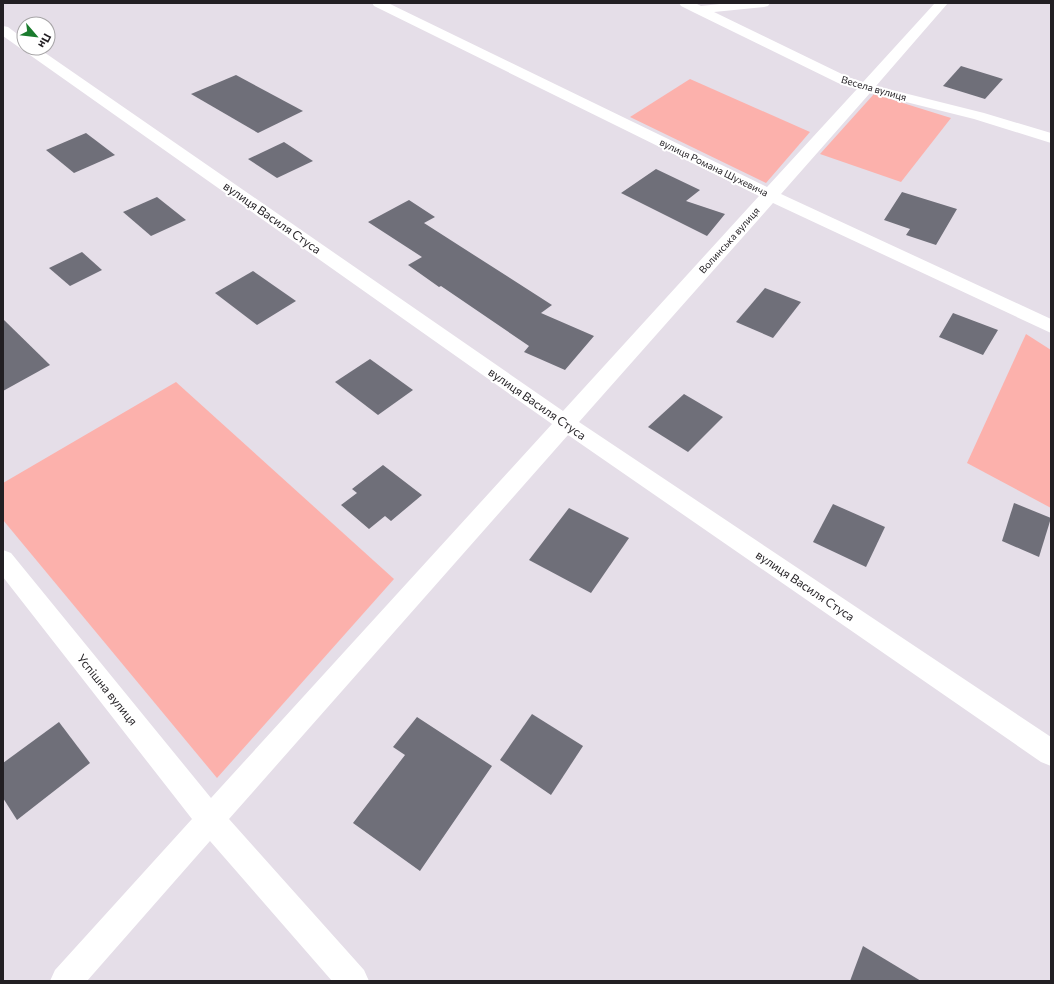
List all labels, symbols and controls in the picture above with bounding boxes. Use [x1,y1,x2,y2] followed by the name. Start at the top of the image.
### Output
[16,16,56,56] north arrow
[36,31,54,50] text: Пн
[840,73,908,103] street label: Весела вулиця
[658,135,770,199] street label: вулиця Романа Шухевича
[221,178,324,256] street label: вулиця Василя Стуса
[696,204,762,276] street label: Волинська вулиця
[486,364,589,442] street label: вулиця Василя Стуса
[754,547,857,623] street label: вулиця Василя Стуса
[75,651,141,728] street label: Успішна вулиця

